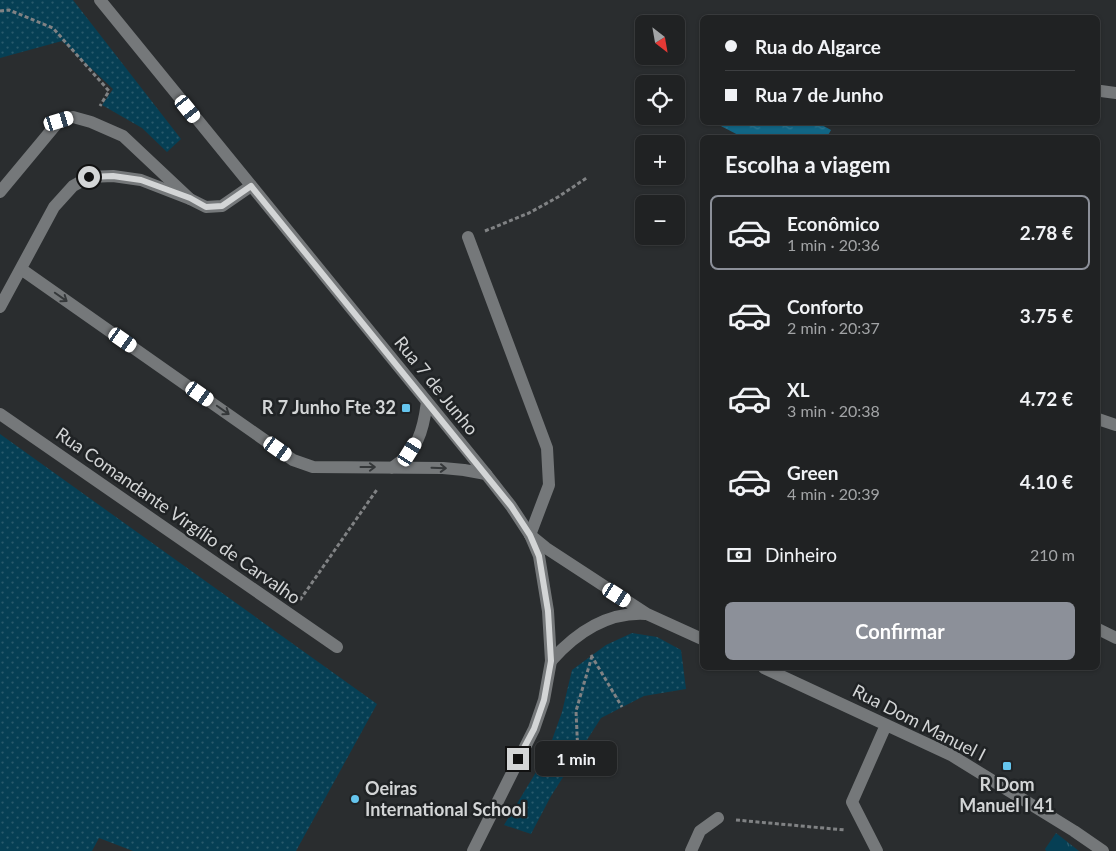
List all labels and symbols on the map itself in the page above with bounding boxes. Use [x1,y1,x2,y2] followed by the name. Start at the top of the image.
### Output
[635,15,685,65] north arrow
[172,93,203,125] car
[42,109,75,133] car
[78,166,100,188] route start
[54,292,68,302] one-way arrow
[106,325,139,355] car
[390,331,483,439] street label: Rua 7 de Junho
[183,379,216,409] car
[262,396,396,418] place label: R 7 Junho Fte 32
[400,402,412,414] marker: R 7 Junho Fte 32
[216,405,230,415] one-way arrow
[52,422,305,608] street label: Rua Comandante Virgílio de Carvalho
[261,434,294,464] car
[395,435,424,469] car
[360,462,376,472] one-way arrow
[431,464,447,473] one-way arrow
[600,581,633,609] car
[849,679,990,765] street label: Rua Dom Manuel I
[536,742,618,776] callout: 1 min
[507,748,529,770] route end
[1001,760,1013,772] marker: R Dom Manuel I 41
[959,773,1055,816] place label: R Dom Manuel I 41
[365,777,526,820] place label: Oeiras International School
[349,793,361,805] marker: Oeiras International School

